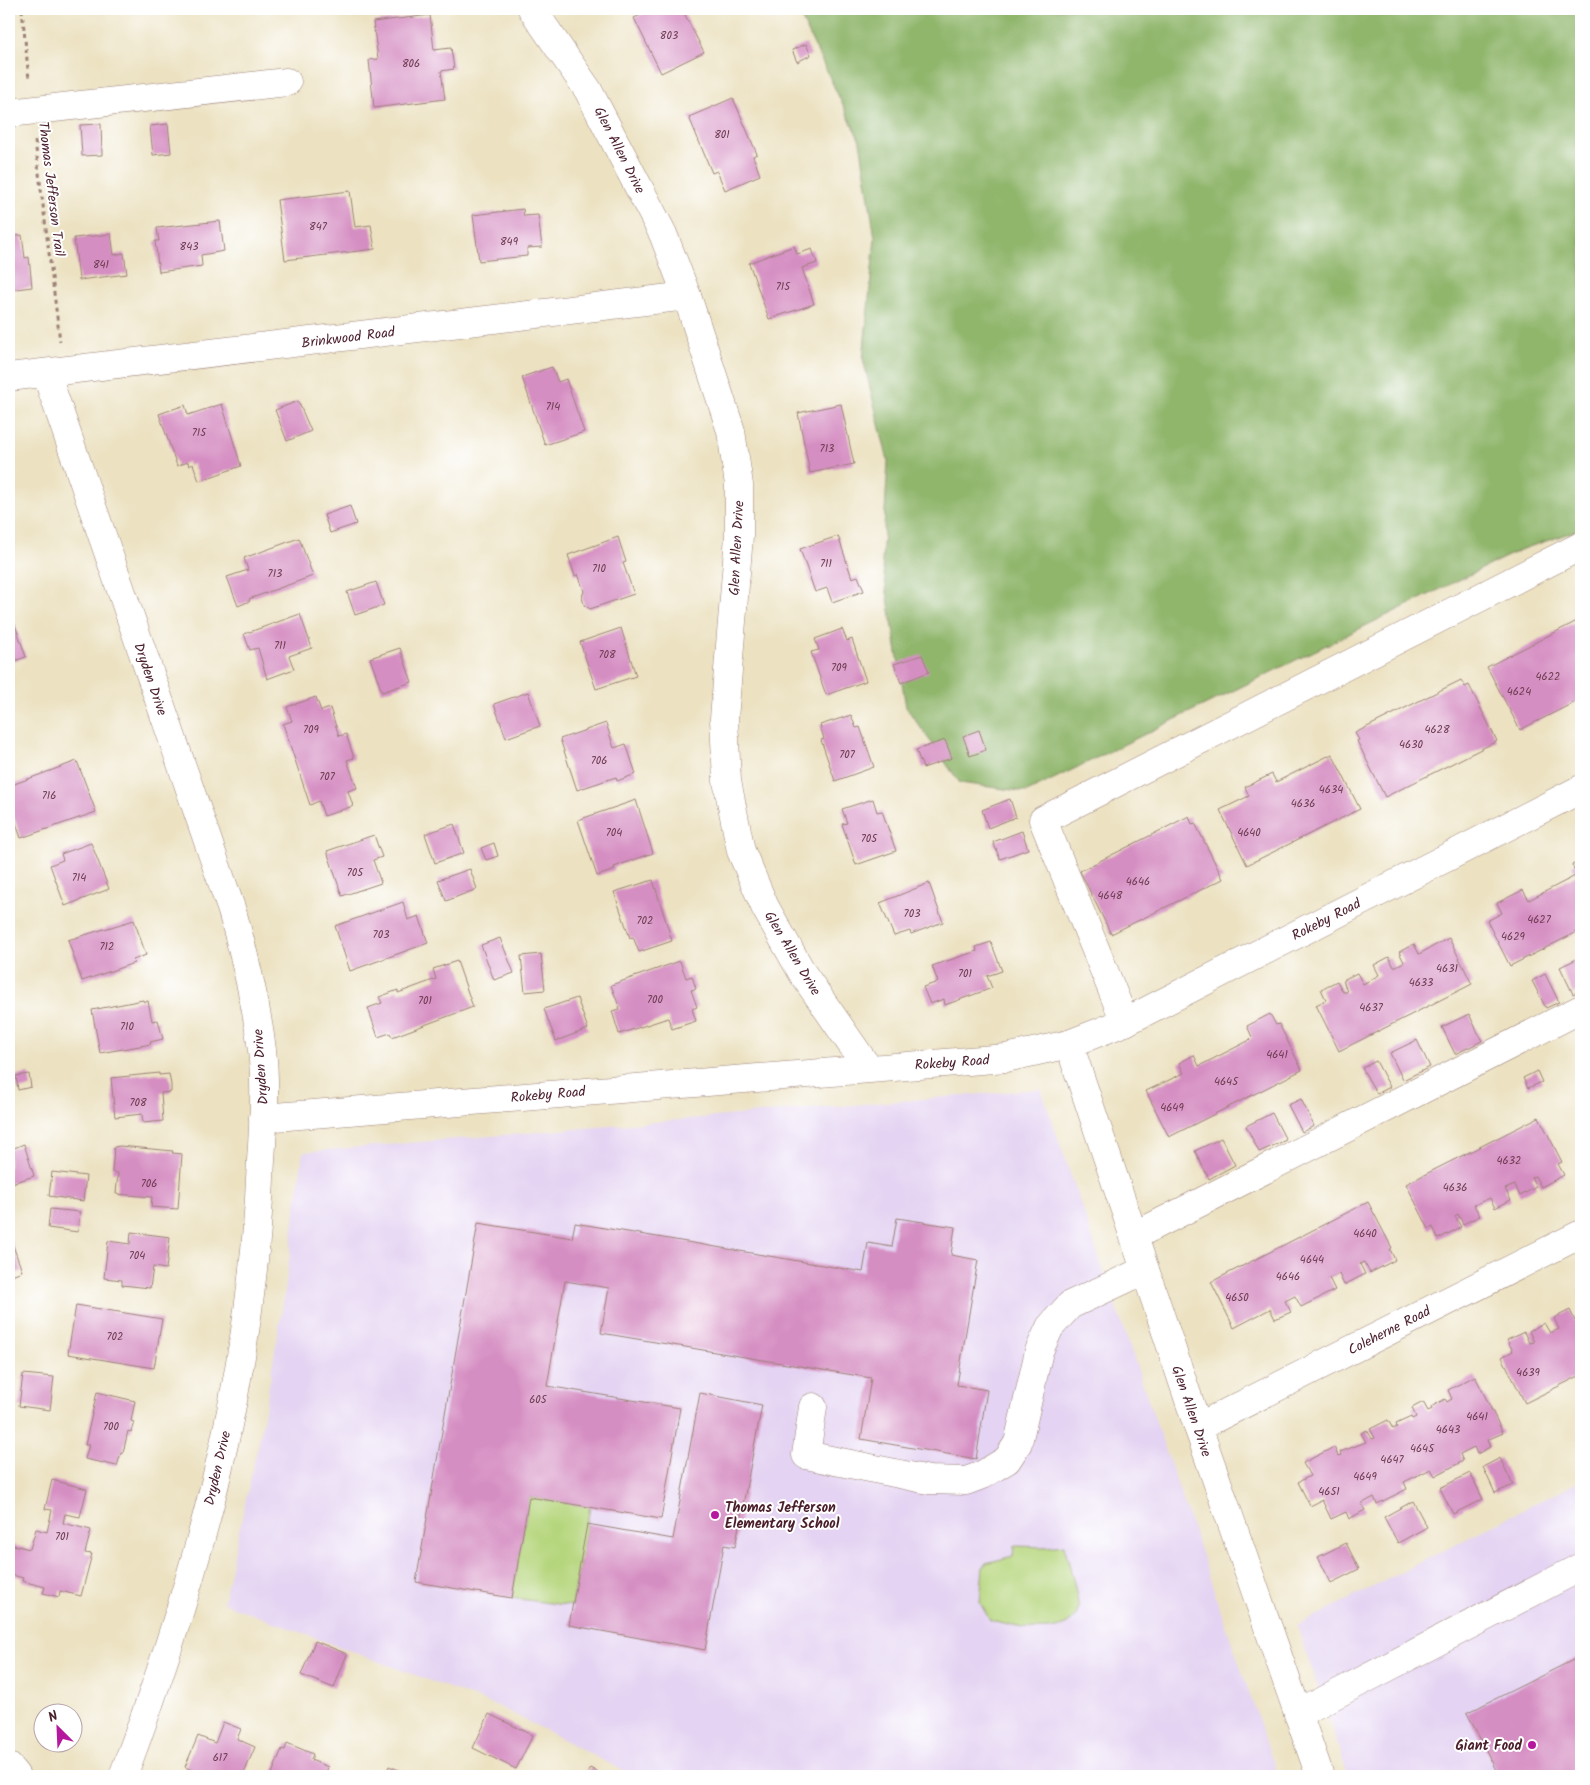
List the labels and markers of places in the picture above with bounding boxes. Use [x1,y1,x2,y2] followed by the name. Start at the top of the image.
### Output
[725,1497,840,1535] place label: Thomas Jefferson Elementary School
[709,1509,721,1521] marker: Thomas Jefferson Elementary School
[1456,1735,1522,1757] place label: Giant Food
[1526,1739,1538,1751] marker: Giant Food

